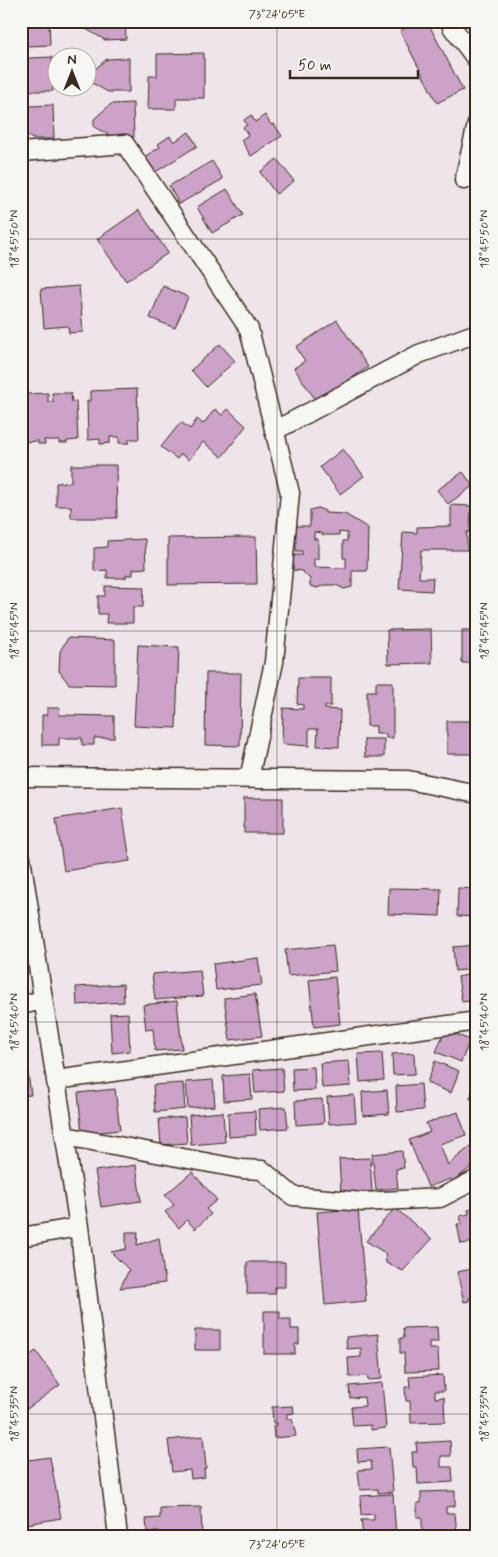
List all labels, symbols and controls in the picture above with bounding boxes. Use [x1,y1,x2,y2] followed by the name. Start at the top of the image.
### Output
[249,7,305,23] text: 73°24'05"E
[48,48,98,98] north arrow
[290,48,418,80] scale bar
[67,51,77,69] text: N
[298,56,332,76] text: 50 m
[7,210,23,268] text: 18°45'50"N
[477,210,493,268] text: 18°45'50"N
[7,602,23,660] text: 18°45'45"N
[477,602,493,660] text: 18°45'45"N
[7,993,23,1051] text: 18°45'40"N
[477,993,493,1051] text: 18°45'40"N
[7,1386,23,1442] text: 18°45'35"N
[477,1386,493,1442] text: 18°45'35"N
[249,1537,305,1553] text: 73°24'05"E

